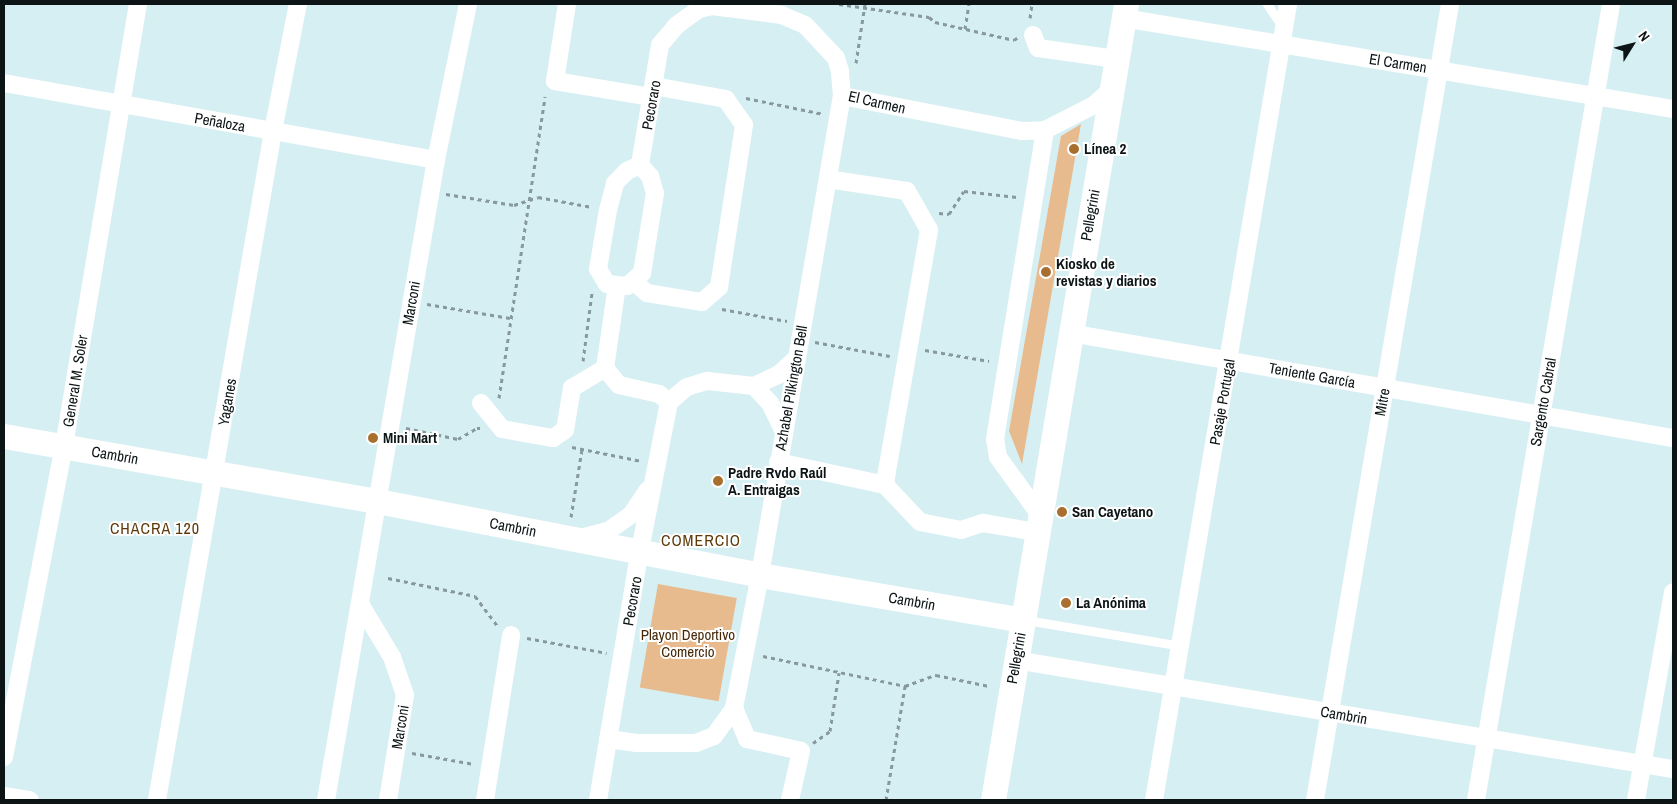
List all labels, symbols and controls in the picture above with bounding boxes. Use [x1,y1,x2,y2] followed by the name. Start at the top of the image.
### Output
[1607,20,1657,70] north arrow
[1634,28,1654,45] text: N
[1368,50,1428,76] street label: El Carmen
[638,79,664,131] street label: Pecoraro
[847,87,907,117] street label: El Carmen
[193,109,247,135] street label: Peñaloza
[1084,140,1126,158] place label: Línea 2
[1068,143,1080,155] marker: Línea 2
[1077,188,1103,242] street label: Pellegrini
[1056,254,1157,289] place label: Kiosko de revistas y diarios
[1040,266,1052,278] marker: Kiosko de revistas y diarios
[398,280,424,326] street label: Marconi
[771,324,811,452] street label: Azhabel Pilkington Bell
[59,334,91,428] street label: General M. Soler
[1526,356,1560,448] street label: Sargento Cabral
[1206,358,1238,446] street label: Pasaje Portugal
[1267,359,1357,391] street label: Teniente García
[214,377,240,427] street label: Yaganes
[1371,387,1393,417] street label: Mitre
[383,429,437,447] place label: Mini Mart
[367,432,379,444] marker: Mini Mart
[90,442,140,468] street label: Cambrin
[728,463,826,498] place label: Padre Rvdo Raúl A. Entraigas
[712,475,724,487] marker: Padre Rvdo Raúl A. Entraigas
[1072,503,1153,521] place label: San Cayetano
[1056,506,1068,518] marker: San Cayetano
[488,514,538,540] street label: Cambrin
[108,518,202,538] district label: CHACRA 120
[660,530,742,550] district label: COMERCIO
[619,575,645,627] street label: Pecoraro
[887,588,937,614] street label: Cambrin
[1076,594,1146,612] place label: La Anónima
[1060,597,1072,609] marker: La Anónima
[641,625,735,660] park label: Playon Deportivo Comercio
[1003,631,1029,685] street label: Pellegrini
[1319,702,1369,728] street label: Cambrin
[388,704,412,750] street label: Marconi

